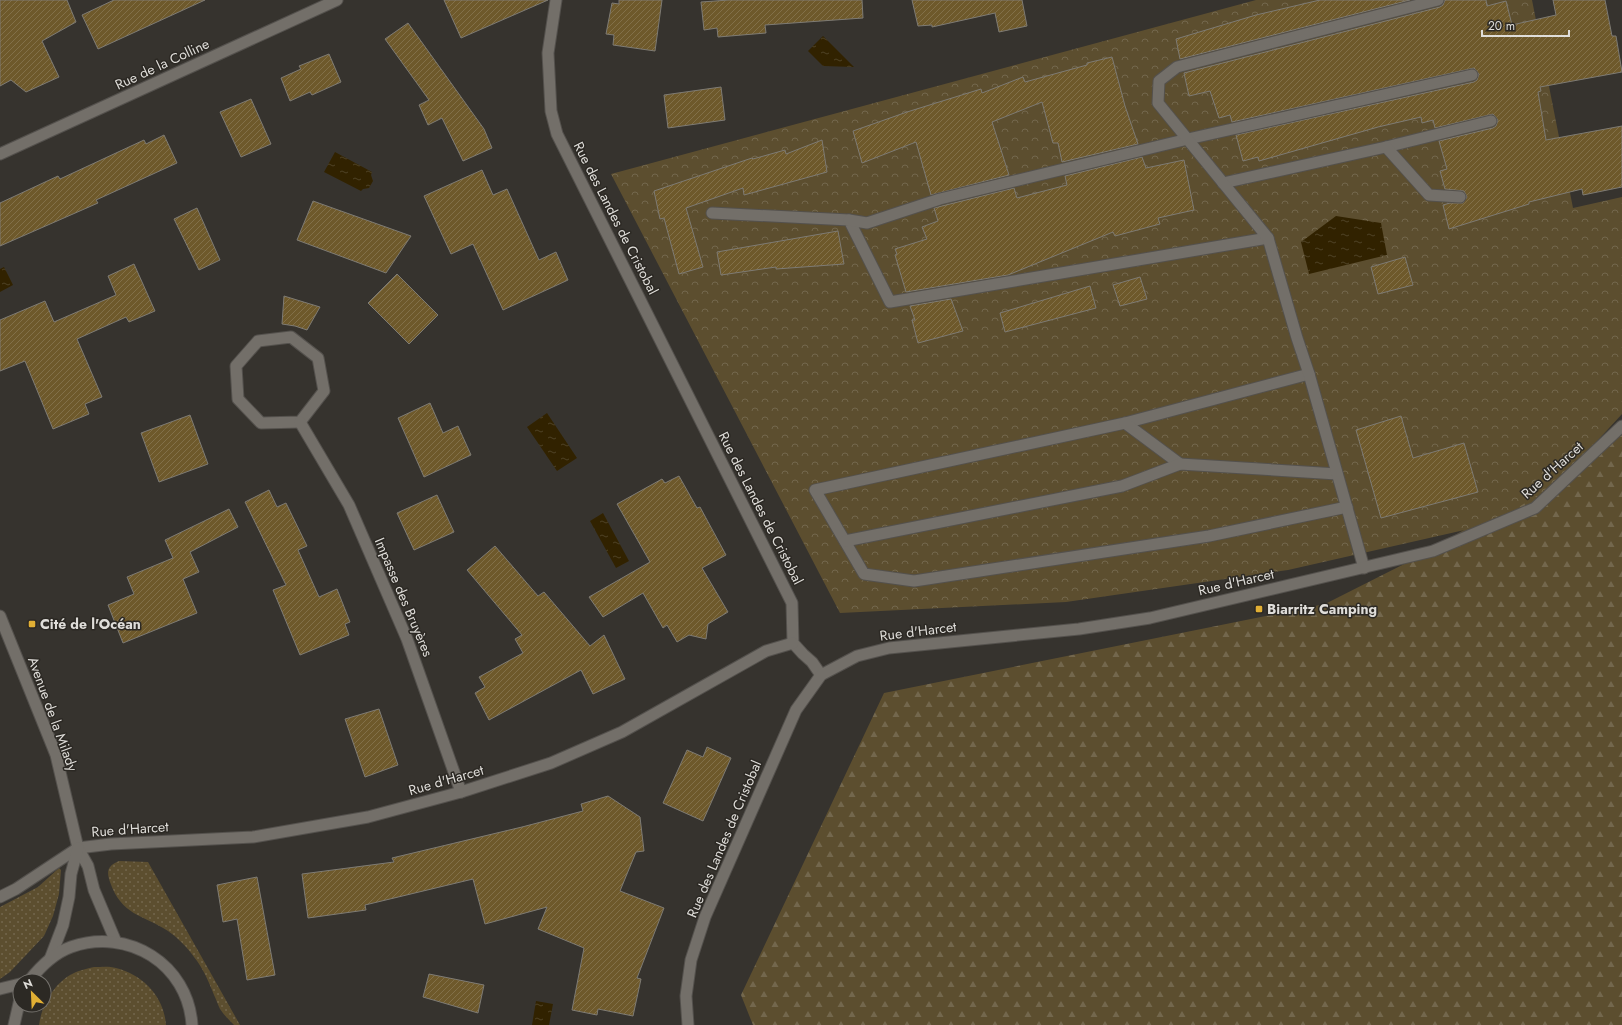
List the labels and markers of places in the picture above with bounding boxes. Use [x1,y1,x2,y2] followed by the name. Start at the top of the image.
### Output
[1267,599,1377,619] place label: Biarritz Camping
[1254,604,1264,614] marker: Biarritz Camping
[40,614,141,634] place label: Cité de l'Océan
[27,619,37,629] marker: Cité de l'Océan

